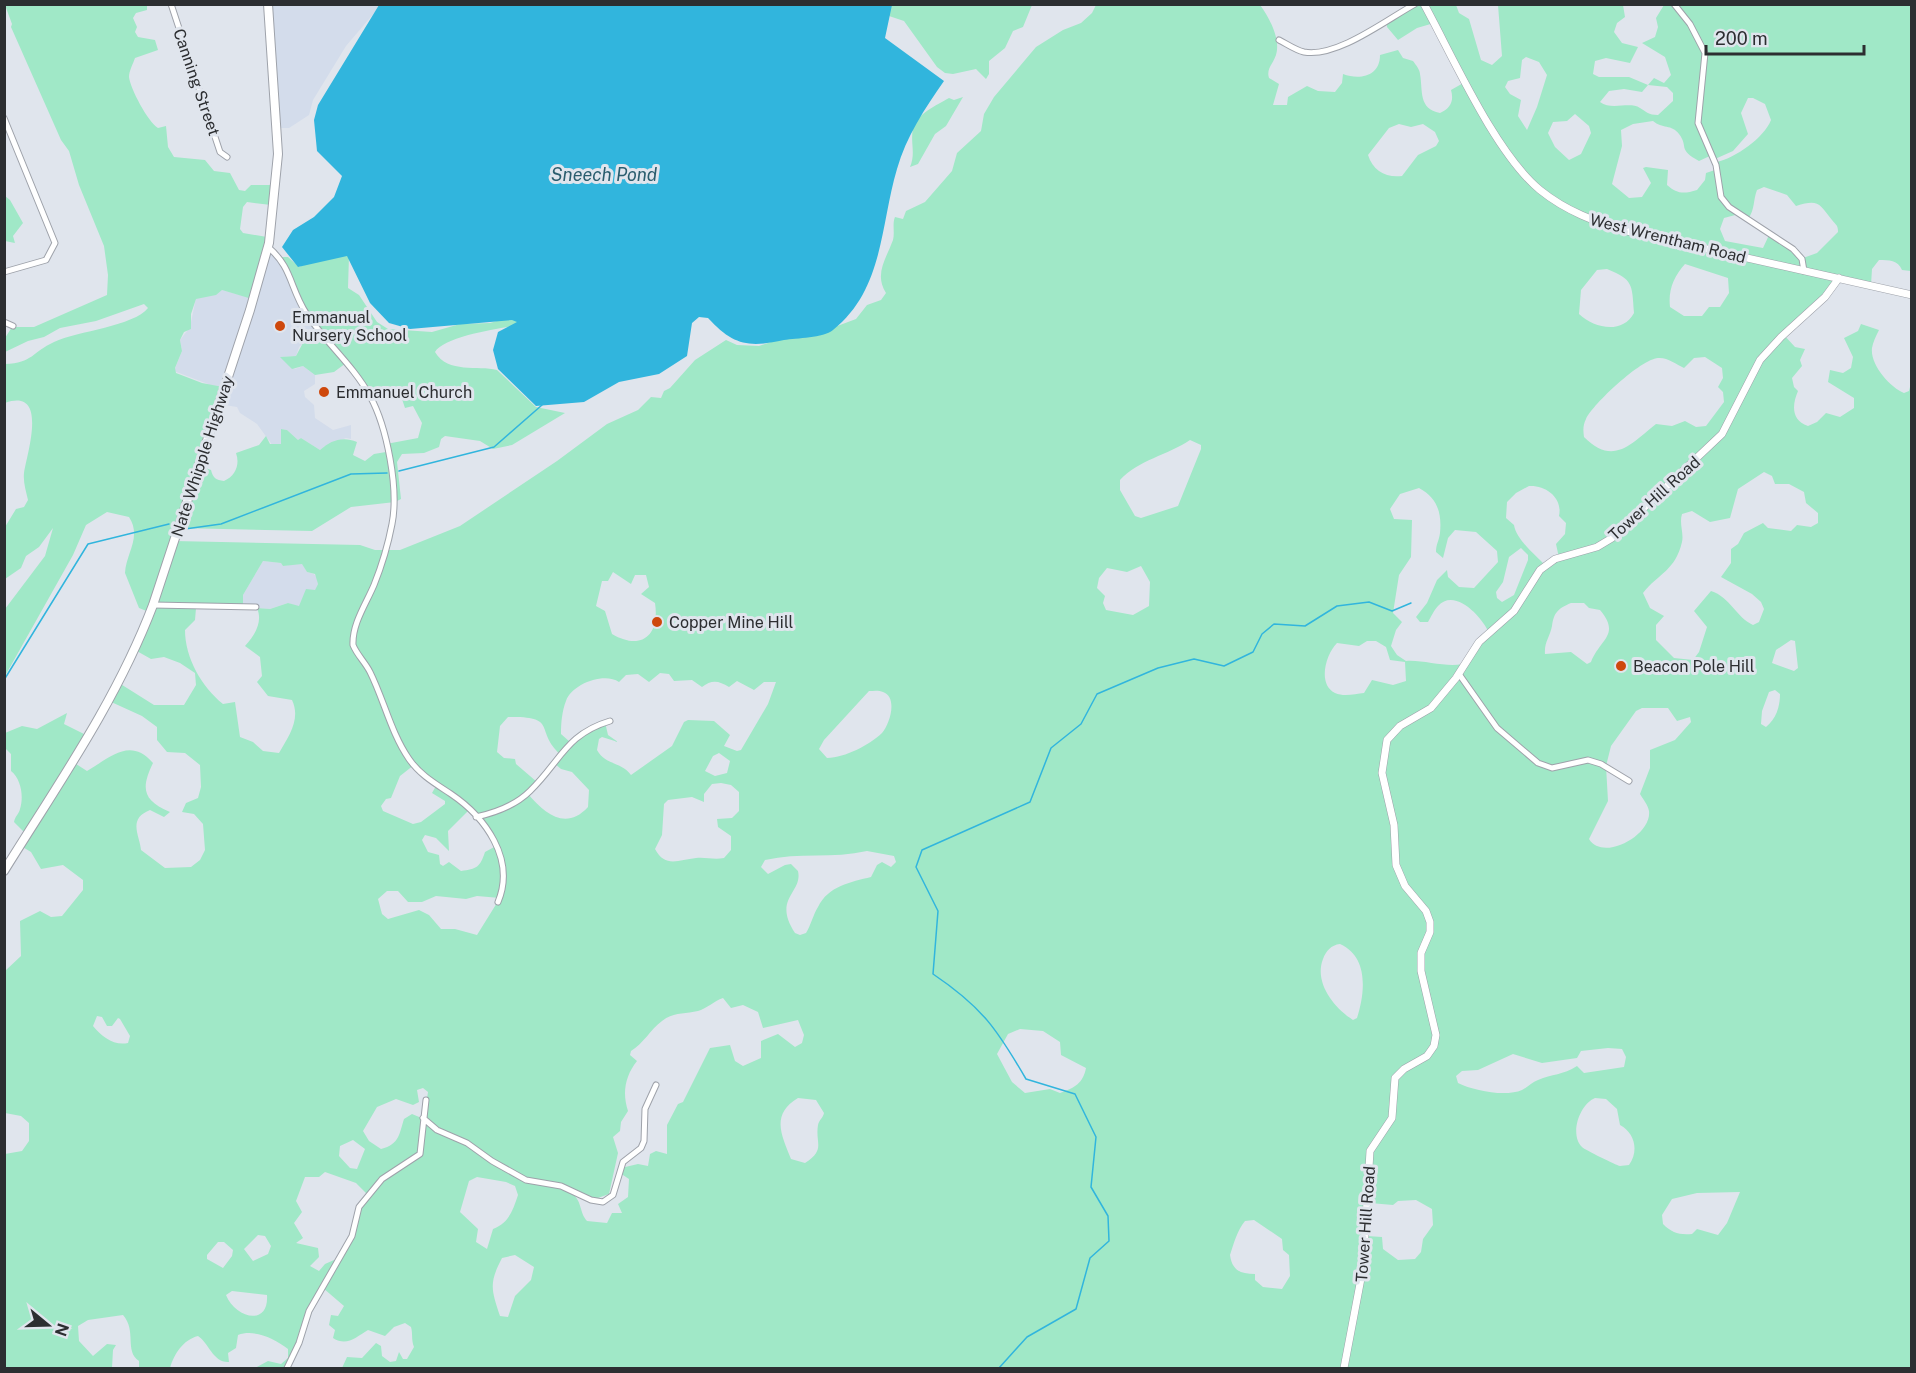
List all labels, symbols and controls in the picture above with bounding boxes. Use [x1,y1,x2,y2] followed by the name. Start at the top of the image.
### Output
[1706,18,1864,56] scale bar
[169,26,224,138] street label: Canning Street
[1715,28,1768,49] text: 200 m
[551,164,658,185] water label: Sneech Pond
[1588,210,1748,267] street label: West Wrentham Road
[292,308,407,345] place label: Emmanual Nursery School
[273,319,287,333] marker: Emmanual Nursery School
[167,373,238,539] street label: Nate Whipple Highway
[336,383,472,402] place label: Emmanuel Church
[317,385,331,399] marker: Emmanuel Church
[1605,452,1704,544] street label: Tower Hill Road
[669,613,794,632] place label: Copper Mine Hill
[650,615,664,629] marker: Copper Mine Hill
[1633,657,1755,676] place label: Beacon Pole Hill
[1614,659,1628,673] marker: Beacon Pole Hill
[1352,1165,1379,1283] street label: Tower Hill Road
[18,1295,78,1355] north arrow
[51,1321,73,1339] text: N

